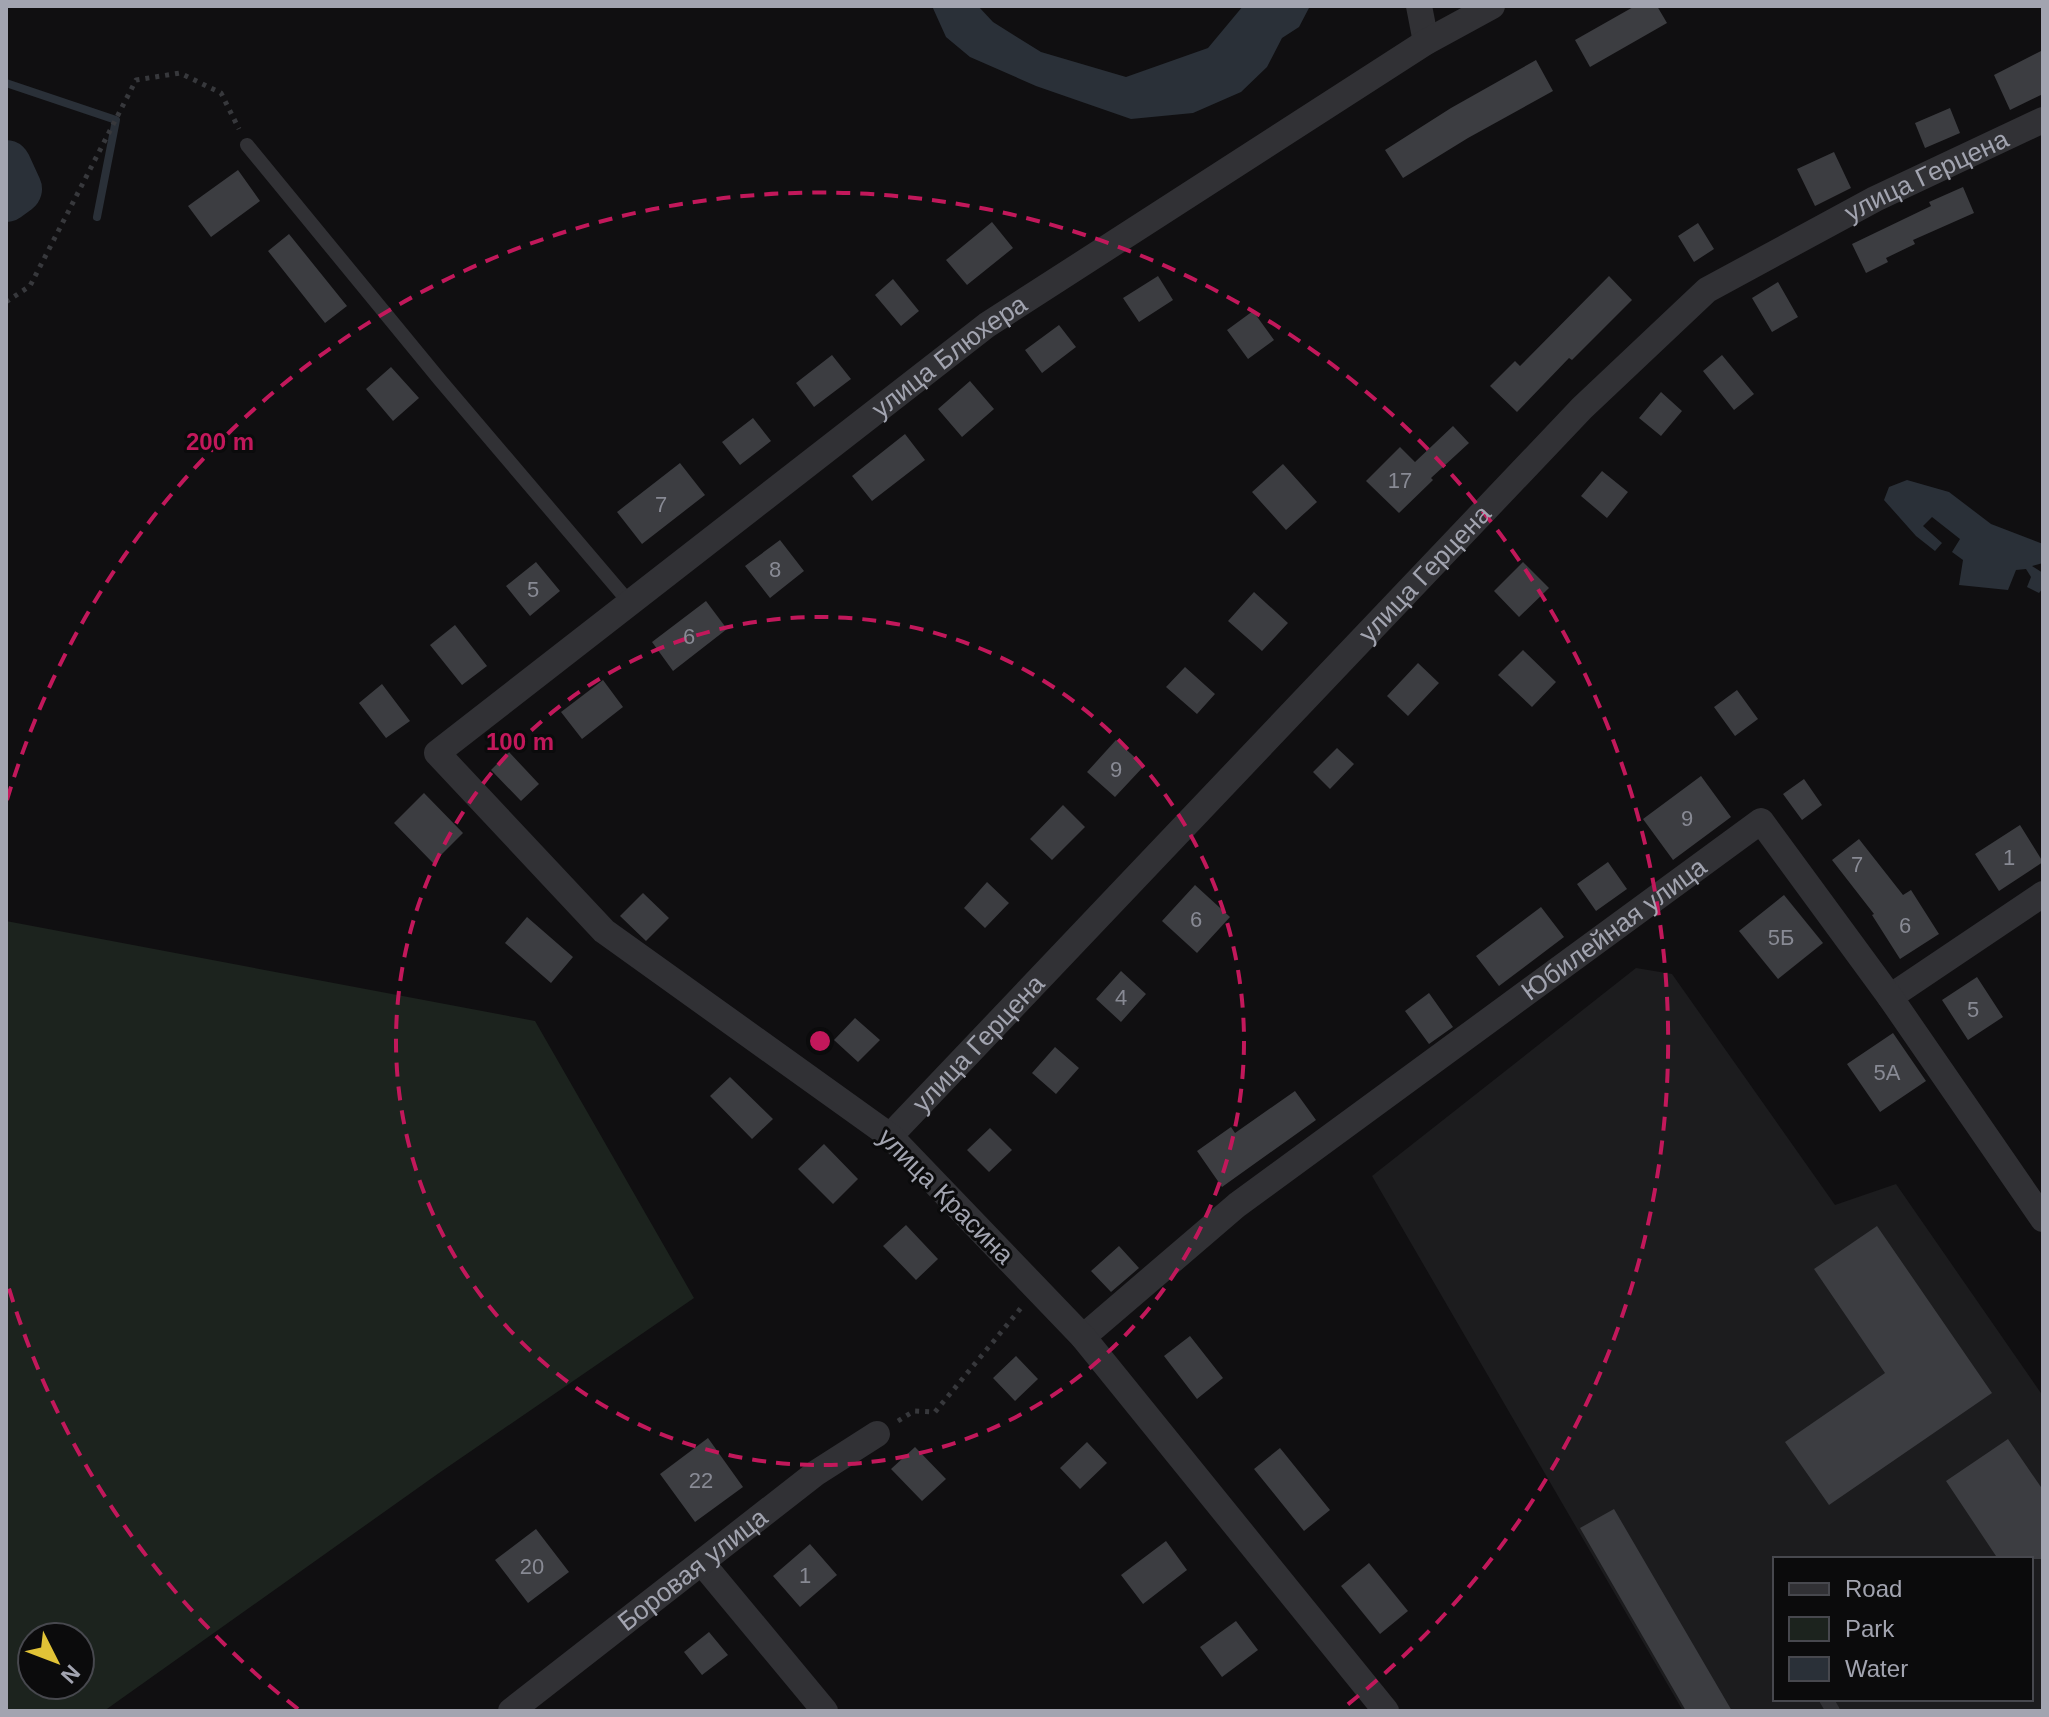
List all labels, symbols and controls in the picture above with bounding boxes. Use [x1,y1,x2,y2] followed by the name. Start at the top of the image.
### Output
[1839,123,2014,228] street label: улица Герцена
[866,288,1033,424] street label: улица Блюхера
[186,428,254,455] text: 200 m
[1388,468,1412,493] house number: 17
[655,492,667,517] house number: 7
[1352,498,1497,648] street label: улица Герцена
[769,557,781,582] house number: 8
[527,577,539,602] house number: 5
[683,624,695,649] house number: 6
[486,728,554,755] text: 100 m
[1110,757,1122,782] house number: 9
[1681,806,1693,831] house number: 9
[2003,845,2015,870] house number: 1
[1516,851,1712,1006] street label: Юбилейная улица
[1851,852,1863,877] house number: 7
[1190,907,1202,932] house number: 6
[1899,913,1911,938] house number: 6
[1768,925,1794,950] house number: 5Б
[906,968,1051,1118] street label: улица Герцена
[1115,985,1127,1010] house number: 4
[1967,997,1979,1022] house number: 5
[806,1027,834,1055] centre of rings
[1874,1060,1901,1085] house number: 5А
[872,1122,1020,1270] street label: улица Красина
[689,1468,713,1493] house number: 22
[612,1502,773,1637] street label: Боровая улица
[520,1554,544,1579] house number: 20
[1773,1557,2033,1701] legend
[799,1563,811,1588] house number: 1
[1845,1575,1902,1602] text: Road
[1845,1615,1895,1642] text: Park
[16,1621,96,1701] north arrow
[1845,1655,1908,1682] text: Water
[56,1660,85,1688] text: N

